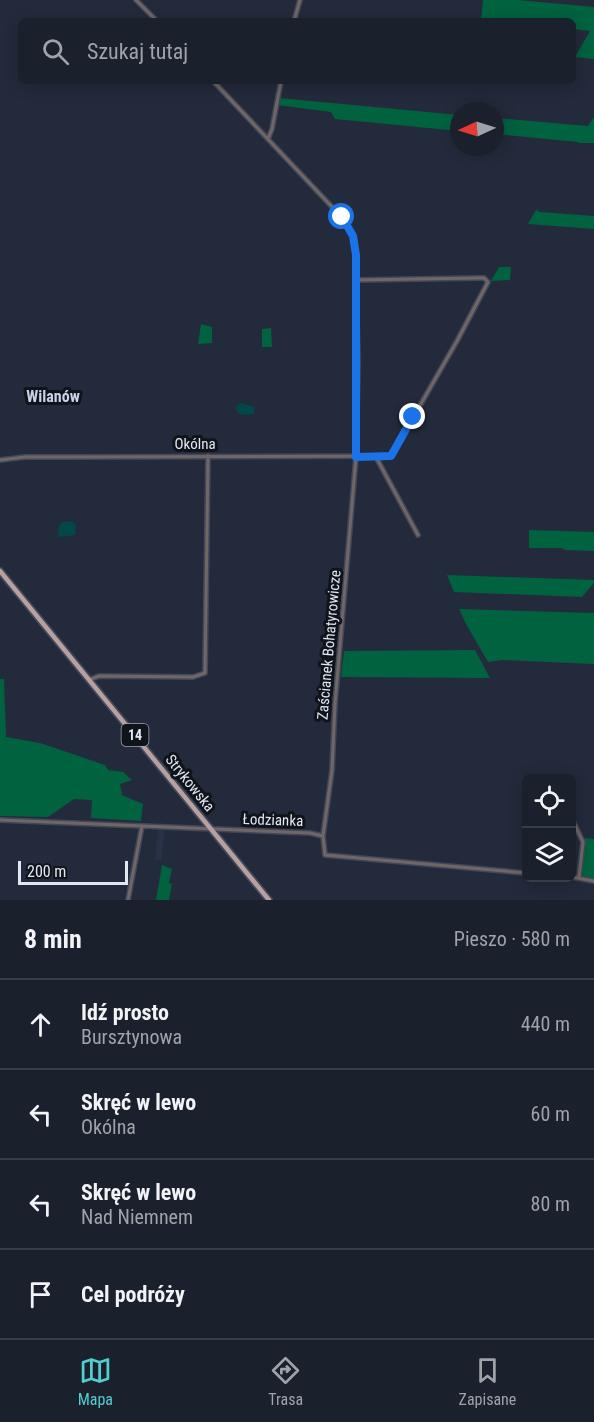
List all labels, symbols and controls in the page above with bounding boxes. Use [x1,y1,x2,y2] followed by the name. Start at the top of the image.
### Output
[18,18,576,84] search box
[39,35,72,68] icon: search
[87,39,188,64] text: Szukaj tutaj
[450,102,504,156] north arrow
[328,203,354,229] route start
[26,387,80,406] district label: Wilanów
[399,403,425,429] route end
[174,435,216,453] street label: Okólna
[313,569,345,721] street label: Zaścianek Bohatyrowicze
[122,724,148,746] road number: 14
[162,751,218,815] street label: Strykowska
[522,774,576,882] map controls
[522,774,576,828] button: locate
[242,810,304,830] street label: Łodzianka
[522,828,576,882] button: layers
[18,858,128,886] scale bar
[27,862,66,881] text: 200 m
[24,924,82,954] text: 8 min
[454,927,570,951] text: Pieszo · 580 m
[81,1000,169,1025] text: Idź prosto
[24,1008,57,1041] icon: ahead
[521,1012,570,1036] text: 440 m
[81,1025,182,1049] text: Bursztynowa
[81,1090,196,1115] text: Skręć w lewo
[24,1098,57,1131] icon: left
[531,1102,570,1126] text: 60 m
[81,1115,136,1139] text: Okólna
[81,1180,196,1205] text: Skręć w lewo
[24,1188,57,1221] icon: left
[531,1192,570,1216] text: 80 m
[81,1205,193,1229] text: Nad Niemnem
[24,1278,57,1311] icon: arrive
[81,1282,185,1307] text: Cel podróży
[78,1354,113,1409] tab: Mapa
[268,1354,303,1409] tab: Trasa
[459,1354,516,1409] tab: Zapisane

